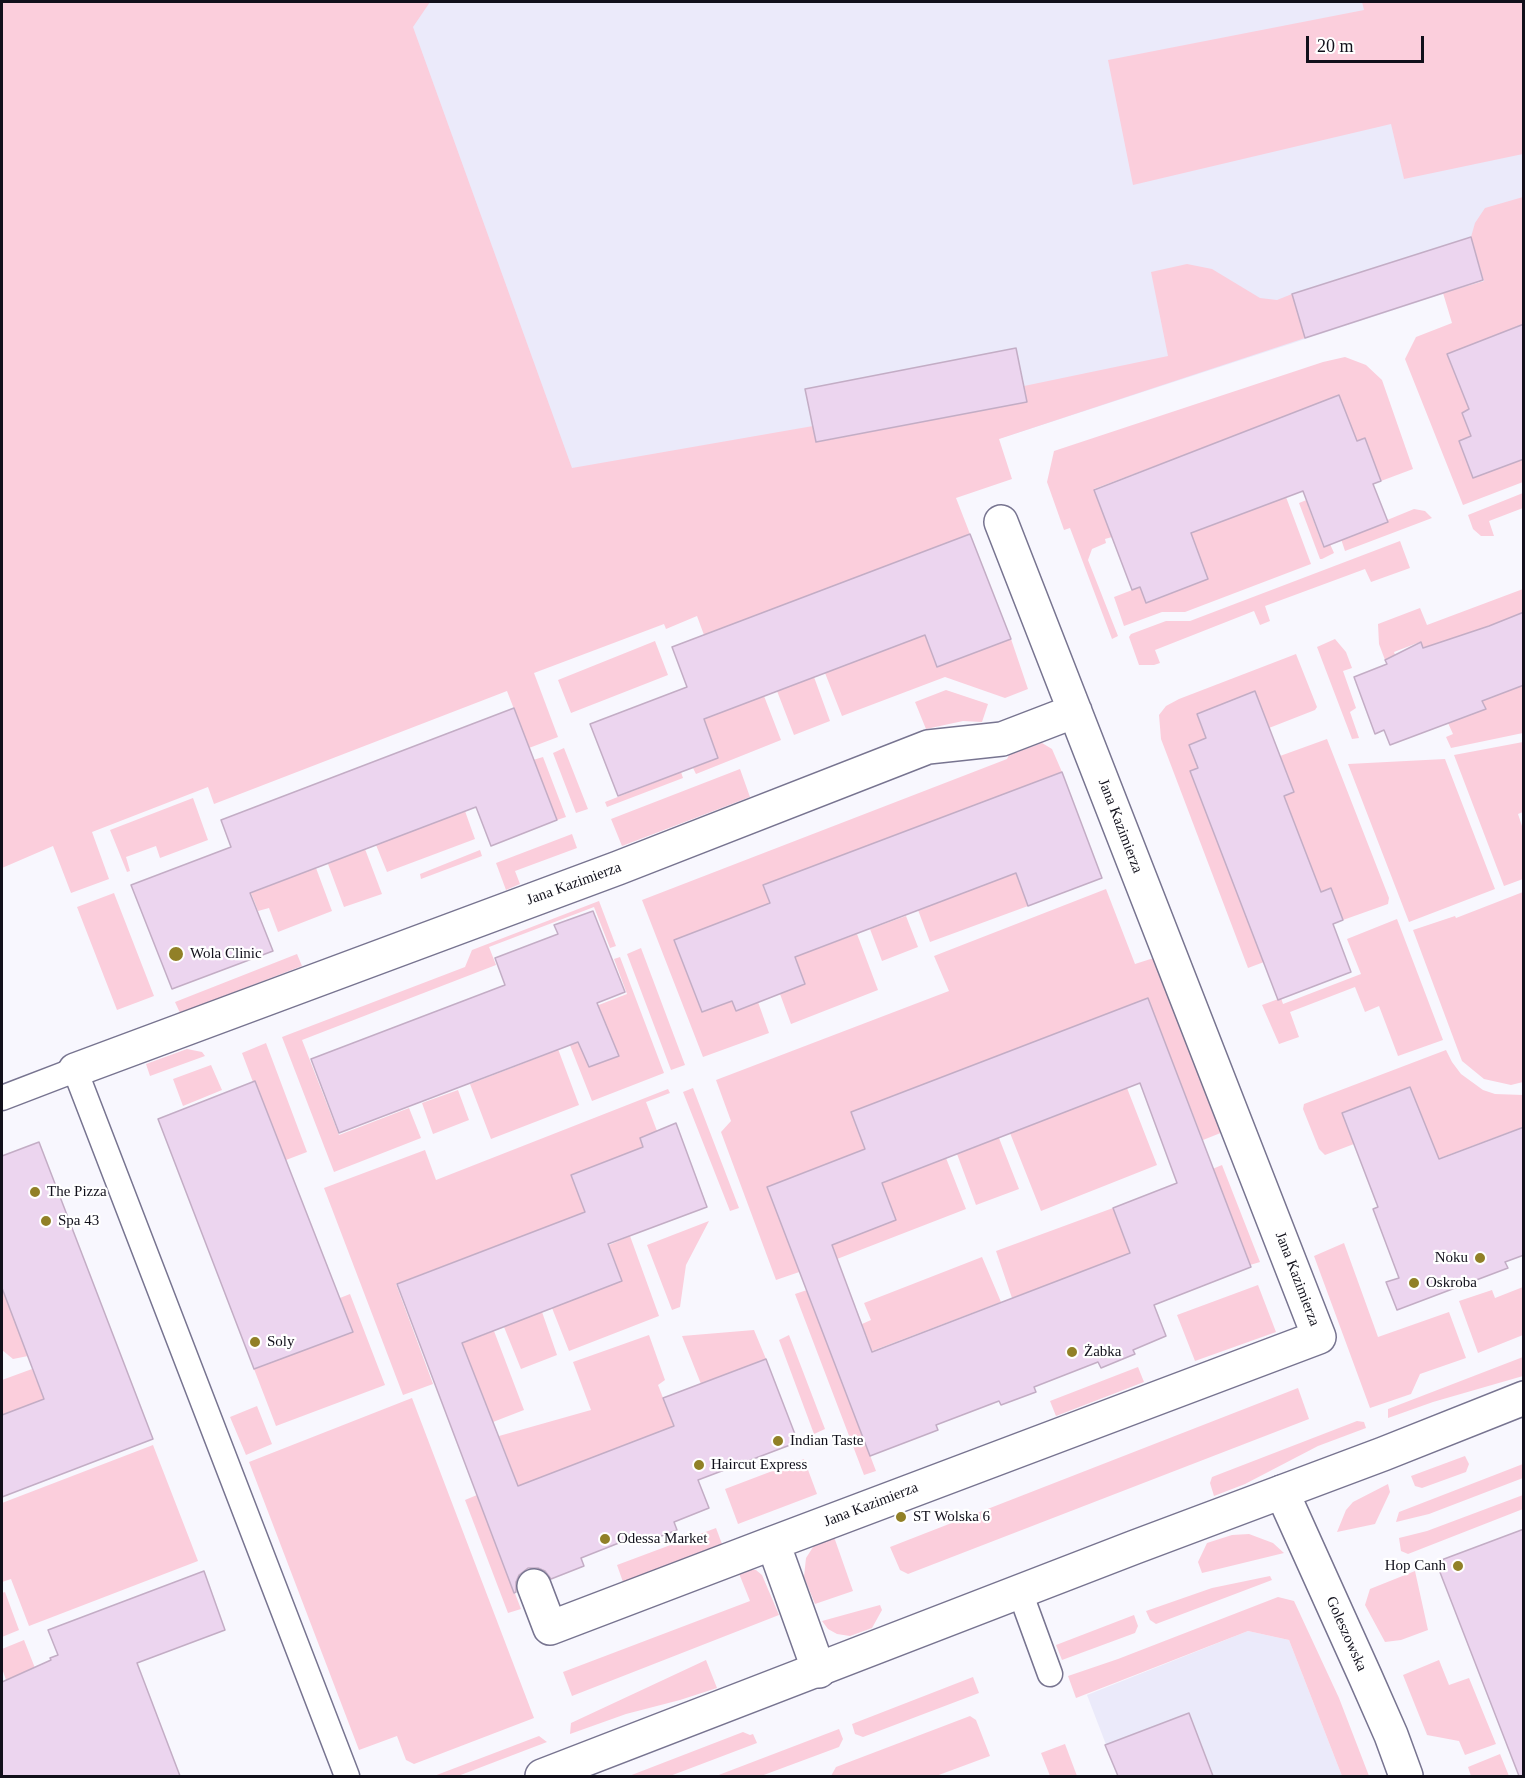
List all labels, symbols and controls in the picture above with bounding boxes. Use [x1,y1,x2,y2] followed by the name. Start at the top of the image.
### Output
[1309,24,1428,62] scale bar
[1317,36,1354,56] text: 20 m
[1094,776,1146,876] street label: Jana Kazimierza
[524,859,624,909] street label: Jana Kazimierza
[167,945,185,963] marker: Wola Clinic
[190,945,262,963] place label: Wola Clinic
[47,1183,107,1201] place label: The Pizza
[28,1185,42,1199] marker: The Pizza
[58,1212,99,1230] place label: Spa 43
[39,1214,53,1228] marker: Spa 43
[1271,1229,1323,1329] street label: Jana Kazimierza
[1435,1249,1468,1267] place label: Noku
[1473,1251,1487,1265] marker: Noku
[1426,1274,1477,1292] place label: Oskroba
[1407,1276,1421,1290] marker: Oskroba
[267,1333,295,1351] place label: Soly
[248,1335,262,1349] marker: Soly
[1084,1343,1121,1361] place label: Żabka
[1065,1345,1079,1359] marker: Żabka
[790,1432,864,1450] place label: Indian Taste
[771,1434,785,1448] marker: Indian Taste
[711,1456,807,1474] place label: Haircut Express
[692,1458,706,1472] marker: Haircut Express
[821,1479,921,1531] street label: Jana Kazimierza
[913,1508,990,1526] place label: ST Wolska 6
[894,1510,908,1524] marker: ST Wolska 6
[617,1530,707,1548] place label: Odessa Market
[598,1532,612,1546] marker: Odessa Market
[1385,1557,1446,1575] place label: Hop Canh
[1451,1559,1465,1573] marker: Hop Canh
[1322,1594,1370,1674] street label: Goleszowska

